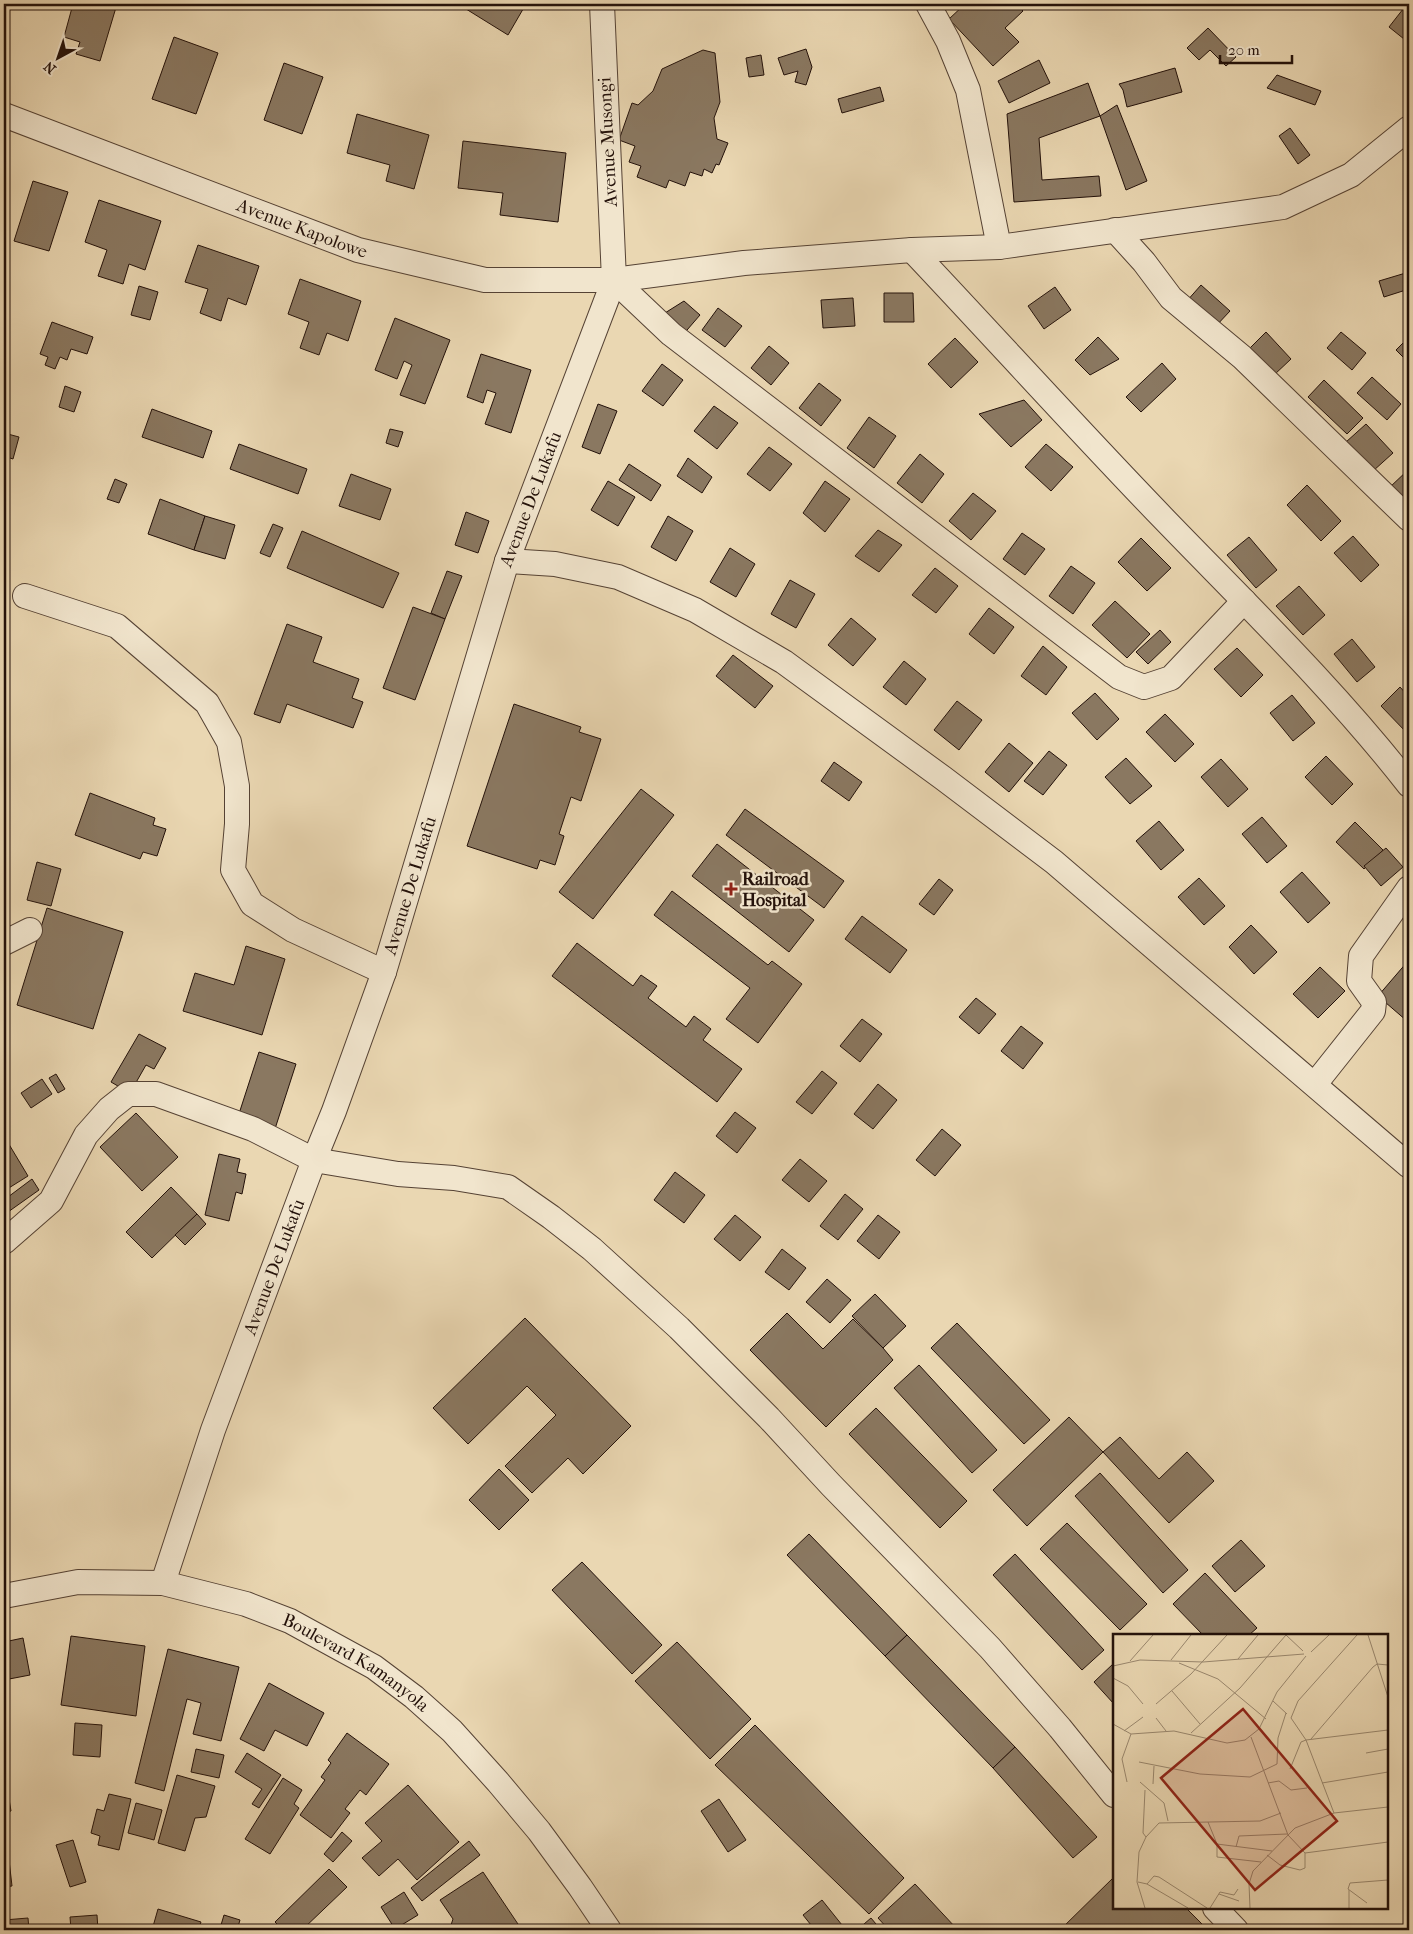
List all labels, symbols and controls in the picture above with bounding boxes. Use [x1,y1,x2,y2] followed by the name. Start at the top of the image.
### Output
[32,32,82,82] north arrow
[1220,32,1293,64] scale bar
[1228,41,1260,59] text: 20 m
[40,57,59,78] text: N
[594,76,622,208] street label: Avenue Musongi
[233,194,369,262] street label: Avenue Kapolowe
[495,428,566,571] street label: Avenue De Lukafu
[379,814,440,958] street label: Avenue De Lukafu
[742,869,810,911] place label: Railroad Hospital
[724,882,738,896] marker: Railroad Hospital
[239,1196,309,1339] street label: Avenue De Lukafu
[280,1609,434,1716] street label: Boulevard Kamanyola
[1113,1634,1388,1909] inset map

